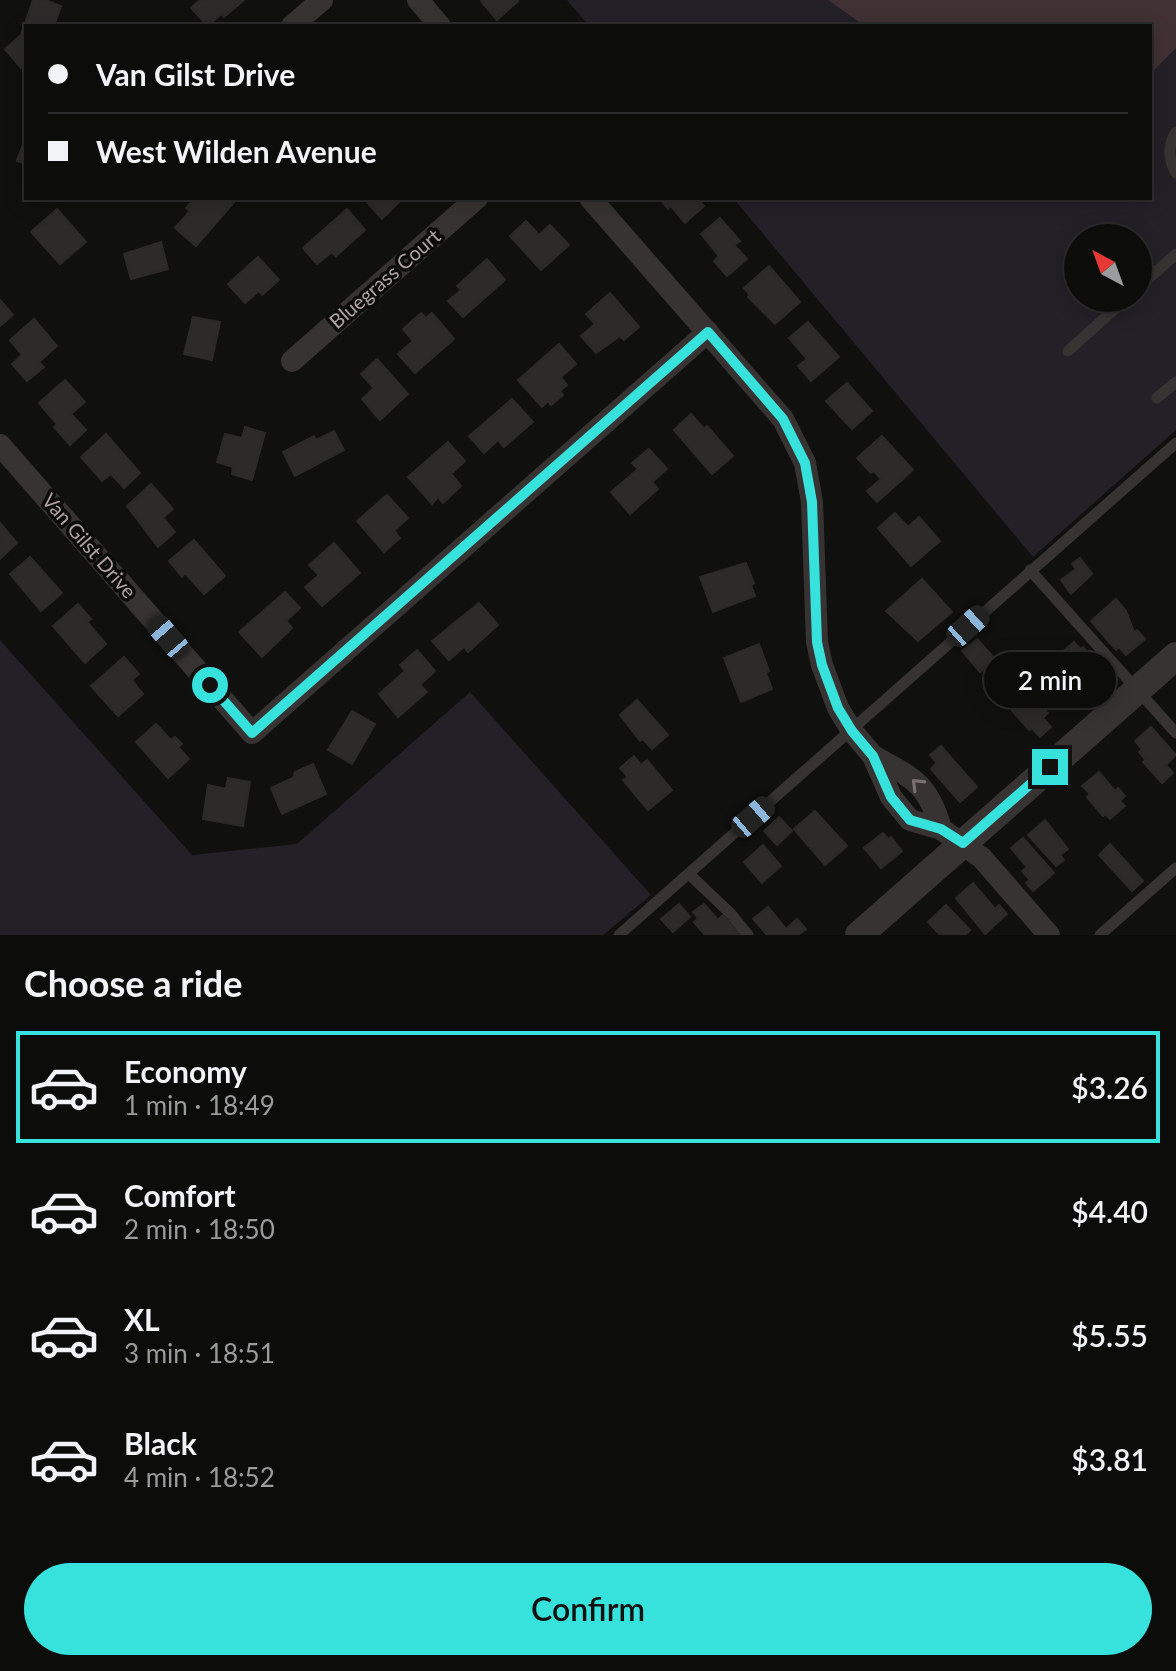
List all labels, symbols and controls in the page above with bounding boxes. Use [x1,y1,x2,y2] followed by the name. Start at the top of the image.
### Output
[96,56,295,92] text: Van Gilst Drive
[96,133,377,169] text: West Wilden Avenue
[324,224,445,333] street label: Bluegrass Court
[1064,224,1152,312] north arrow
[1064,224,1152,312] map controls
[38,488,142,603] street label: Van Gilst Drive
[942,601,994,651] car
[143,611,193,663] car
[984,651,1116,707] callout: 2 min
[1018,664,1082,696] text: 2 min
[192,667,228,703] route start
[1032,749,1068,785] route end
[911,779,926,794] one-way arrow
[727,792,779,842] car
[24,961,243,1005] text: Choose a ride
[28,1051,100,1123] icon: car
[124,1053,247,1089] text: Economy
[1071,1069,1148,1105] text: $3.26
[124,1089,275,1121] text: 1 min · 18:49
[28,1175,100,1247] icon: car
[124,1177,236,1213] text: Comfort
[1071,1193,1148,1229] text: $4.40
[124,1213,275,1245] text: 2 min · 18:50
[28,1299,100,1371] icon: car
[124,1301,160,1337] text: XL
[1071,1317,1148,1353] text: $5.55
[124,1337,275,1369] text: 3 min · 18:51
[28,1423,100,1495] icon: car
[124,1425,197,1461] text: Black
[1071,1441,1148,1477] text: $3.81
[124,1461,275,1493] text: 4 min · 18:52
[24,1563,1152,1655] button: Confirm

